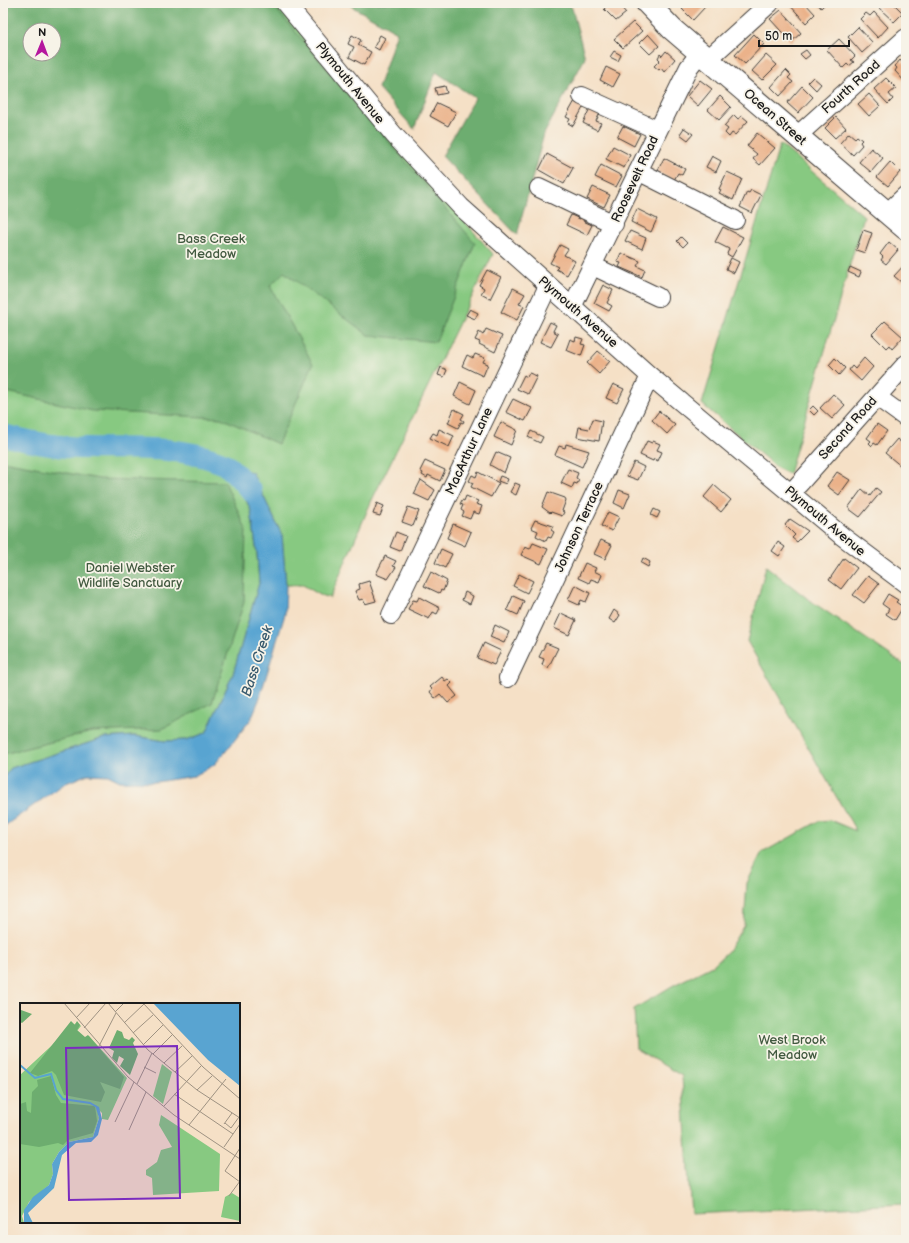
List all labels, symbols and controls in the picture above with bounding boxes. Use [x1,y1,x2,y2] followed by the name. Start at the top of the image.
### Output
[22,22,62,62] north arrow
[759,22,849,48] scale bar
[38,26,46,39] text: N
[765,29,792,44] text: 50 m
[312,39,388,127] street label: Plymouth Avenue
[819,57,883,117] street label: Fourth Road
[740,85,810,149] street label: Ocean Street
[608,133,662,225] street label: Roosevelt Road
[177,231,246,262] park label: Bass Creek Meadow
[535,273,621,351] street label: Plymouth Avenue
[815,393,881,463] street label: Second Road
[442,405,496,497] street label: MacArthur Lane
[551,479,607,575] street label: Johnson Terrace
[781,483,869,560] street label: Plymouth Avenue
[78,560,182,591] park label: Daniel Webster Wildlife Sanctuary
[238,623,277,698] water label: Bass Creek
[20,1003,240,1223] inset map
[758,1032,826,1063] park label: West Brook Meadow

